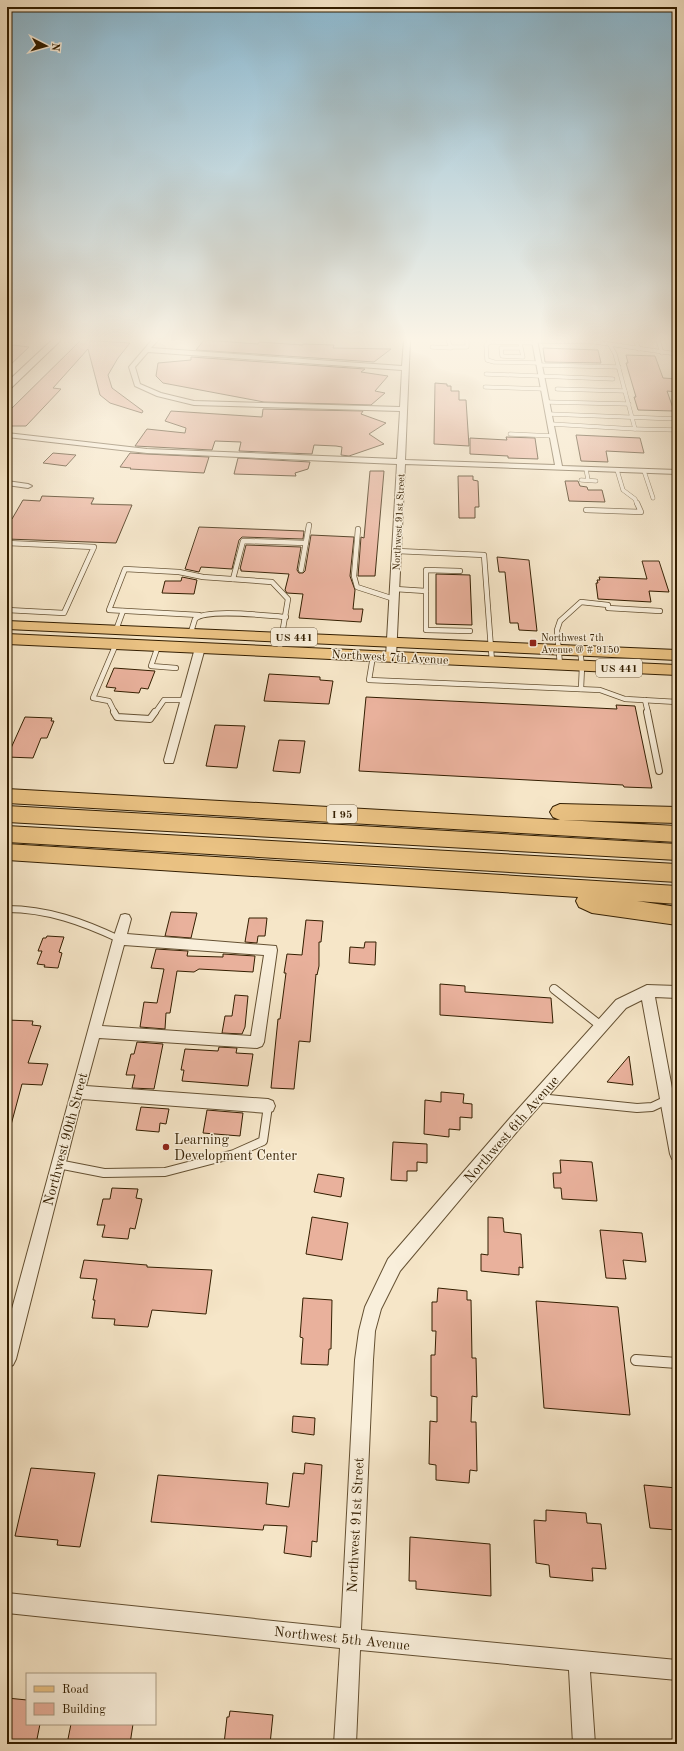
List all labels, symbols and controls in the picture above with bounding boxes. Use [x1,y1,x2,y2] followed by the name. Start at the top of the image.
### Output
[26,26,66,66] north arrow
[48,42,60,52] text: N
[391,473,407,571] street label: Northwest 91st Street
[271,628,317,646] road number: US 441
[541,633,620,655] place label: Northwest 7th Avenue @ # 9150
[528,638,538,648] marker: Northwest 7th Avenue @ # 9150
[331,649,449,667] street label: Northwest 7th Avenue
[596,659,642,677] road number: US 441
[327,805,357,823] road number: I 95
[41,1071,91,1207] street label: Northwest 90th Street
[462,1074,562,1186] street label: Northwest 6th Avenue
[174,1133,297,1163] place label: Learning Development Center
[161,1142,171,1152] marker: Learning Development Center
[345,1457,367,1593] street label: Northwest 91st Street
[273,1625,411,1653] street label: Northwest 5th Avenue
[26,1673,156,1725] legend
[62,1684,89,1696] text: Road
[62,1704,106,1716] text: Building

